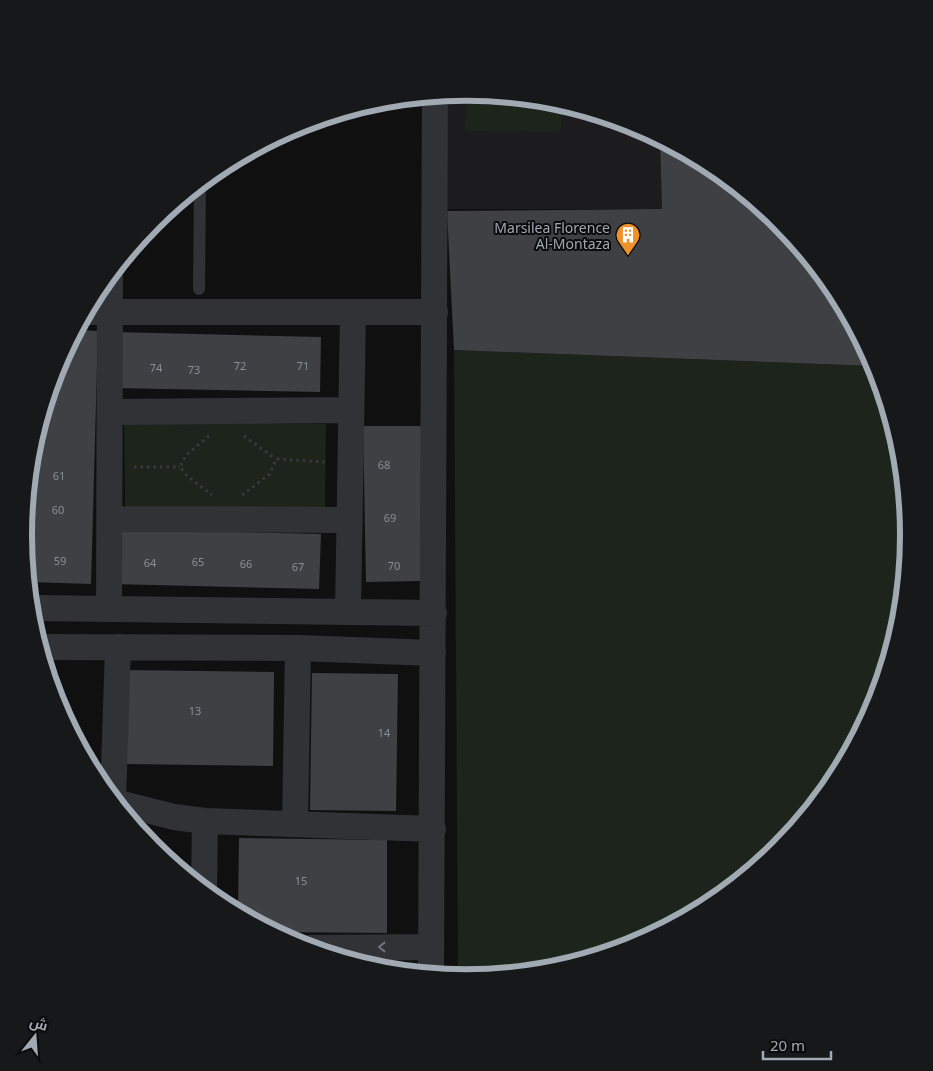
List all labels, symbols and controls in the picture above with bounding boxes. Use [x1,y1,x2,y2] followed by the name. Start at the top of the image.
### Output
[494,218,610,253] place label: Marsilea Florence Al-Montaza
[615,222,641,256] building icon: Marsilea Florence Al-Montaza
[234,358,246,373] house number: 72
[297,358,309,373] house number: 71
[150,360,163,375] house number: 74
[188,362,200,377] house number: 73
[378,457,390,472] house number: 68
[53,468,65,483] house number: 61
[52,502,64,517] house number: 60
[384,510,396,525] house number: 69
[54,553,66,568] house number: 59
[192,554,204,569] house number: 65
[144,555,157,570] house number: 64
[240,556,252,571] house number: 66
[388,558,400,573] house number: 70
[292,559,304,574] house number: 67
[189,703,201,718] house number: 13
[378,725,391,740] house number: 14
[295,873,307,888] house number: 15
[378,942,386,952] one-way arrow
[10,1011,60,1061] north arrow
[28,1011,50,1035] text: ش
[763,1028,830,1060] scale bar
[770,1035,805,1055] text: 20 m

